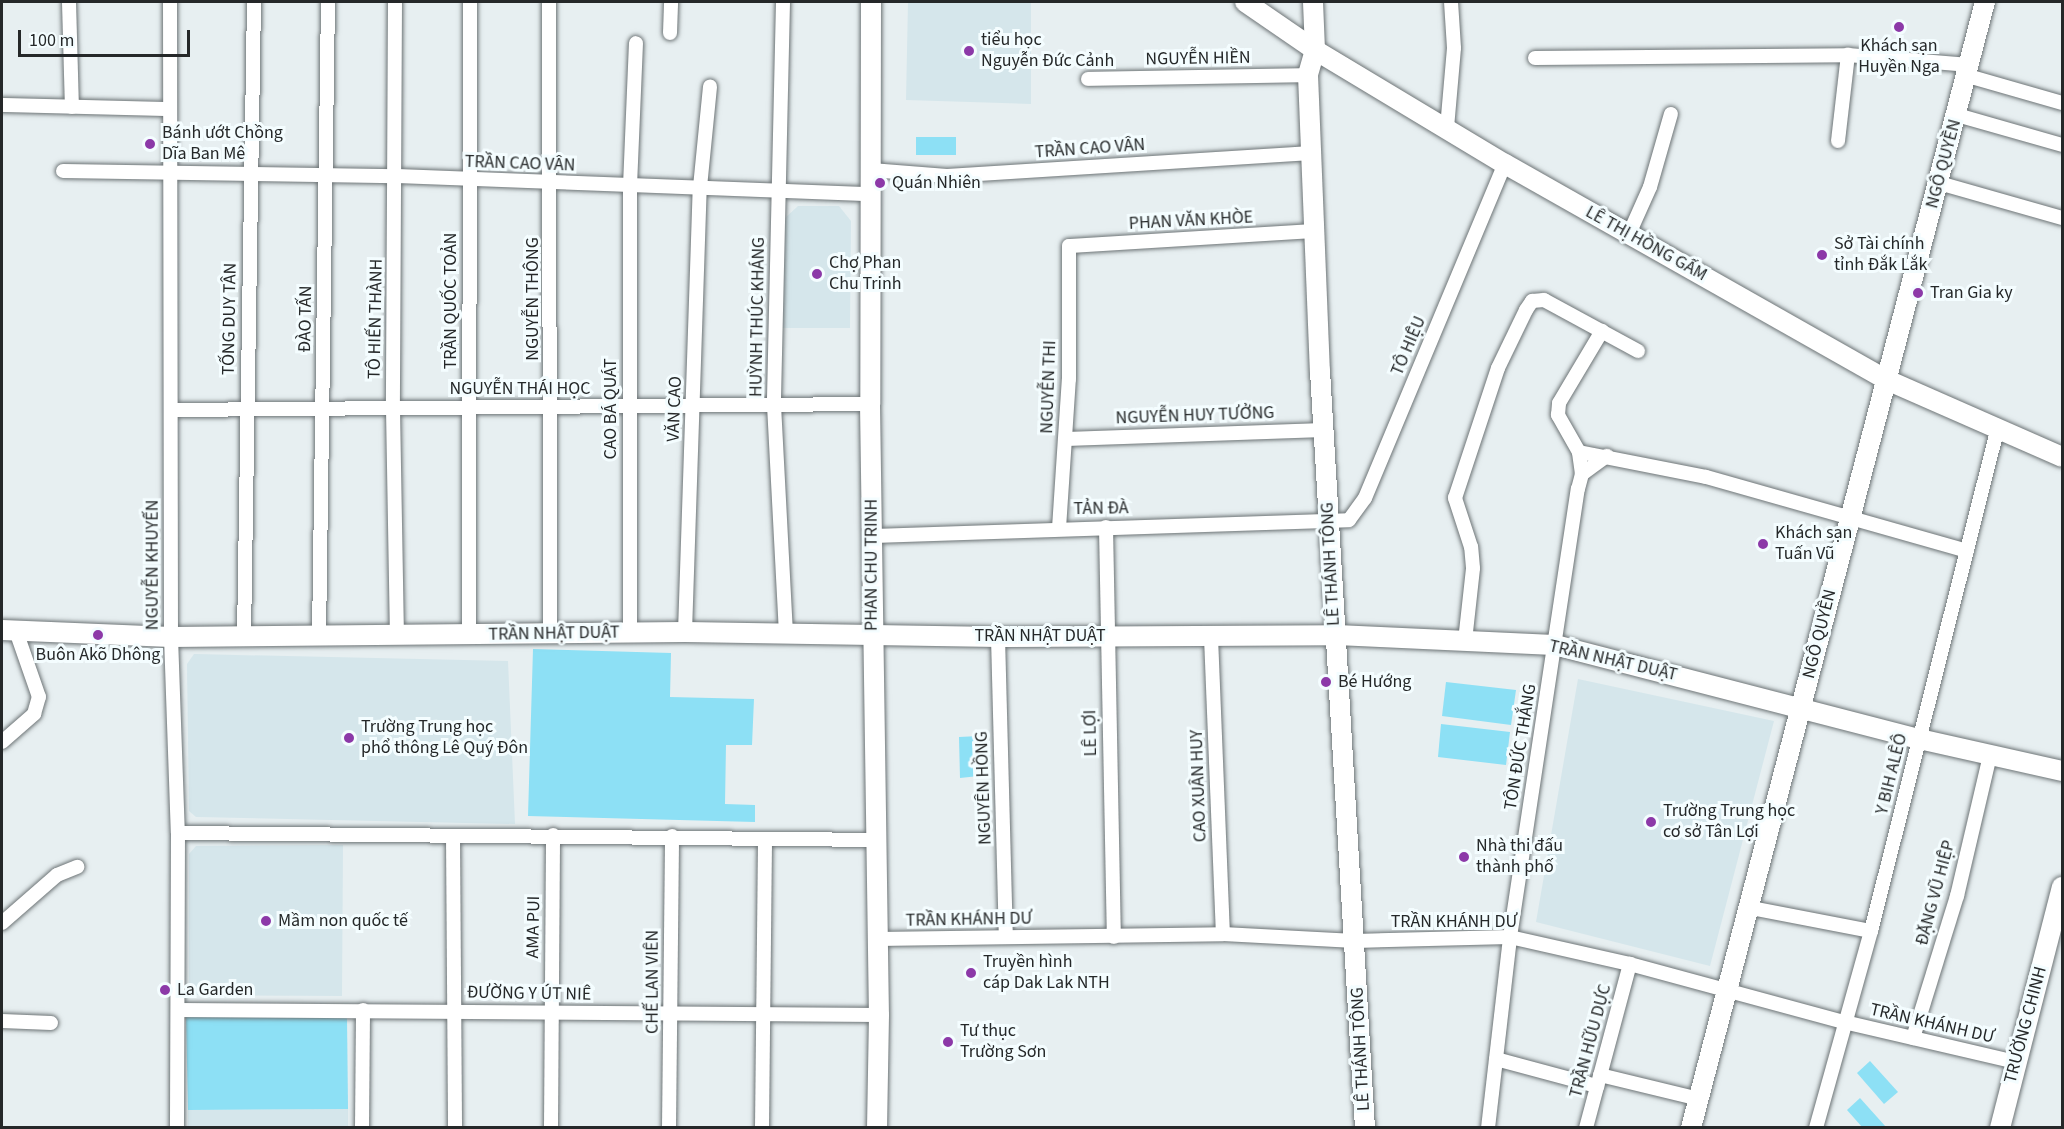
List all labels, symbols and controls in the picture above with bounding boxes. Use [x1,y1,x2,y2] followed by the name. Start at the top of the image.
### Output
[21,18,194,56] scale bar
[1892,20,1906,34] marker: Khách sạn Huyền Nga
[29,28,74,53] text: 100 m
[981,30,1114,72] place label: tiểu học Nguyễn Đức Cảnh
[1858,36,1940,78] place label: Khách sạn Huyền Nga
[962,44,976,58] marker: tiểu học Nguyễn Đức Cảnh
[1145,47,1251,71] street label: NGUYỄN HIỀN
[1922,117,1966,211] street label: NGÔ QUYỀN
[162,123,283,166] place label: Bánh ướt Chồng Dĩa Ban Mê
[1034,134,1146,164] street label: TRẦN CAO VÂN
[143,137,157,151] marker: Bánh ướt Chồng Dĩa Ban Mê
[464,151,576,177] street label: TRẦN CAO VÂN
[892,172,981,194] place label: Quán Nhiên
[873,176,887,190] marker: Quán Nhiên
[1582,202,1710,286] street label: LÊ THỊ HỒNG GẤM
[1128,207,1254,235] street label: PHAN VĂN KHÒE
[440,233,462,369] street label: TRẦN QUỐC TOẢN
[1834,234,1927,276] place label: Sở Tài chính tỉnh Đắk Lắk
[522,237,544,361] street label: NGUYỄN THÔNG
[746,237,770,397] street label: HUỲNH THÚC KHÁNG
[1815,248,1829,262] marker: Sở Tài chính tỉnh Đắk Lắk
[829,253,902,296] place label: Chợ Phan Chu Trinh
[364,259,388,379] street label: TÔ HIẾN THÀNH
[218,263,242,375] street label: TỐNG DUY TÂN
[810,267,824,281] marker: Chợ Phan Chu Trinh
[1930,282,2013,304] place label: Tran Gia ky
[295,285,317,353] street label: ĐÀO TẤN
[1911,286,1925,300] marker: Tran Gia ky
[1387,313,1431,379] street label: TÔ HIỆU
[1037,340,1061,434] street label: NGUYỄN THI
[600,358,622,460] street label: CAO BÁ QUÁT
[663,376,687,442] street label: VĂN CAO
[450,378,590,400] street label: NGUYỄN THÁI HỌC
[1115,402,1275,430] street label: NGUYỄN HUY TƯỞNG
[1073,498,1129,520] street label: TẢN ĐÀ
[861,499,883,631] street label: PHAN CHU TRINH
[142,500,164,630] street label: NGUYỄN KHUYẾN
[1317,502,1345,626] street label: LÊ THÁNH TÔNG
[1775,523,1852,566] place label: Khách sạn Tuấn Vũ
[1756,537,1770,551] marker: Khách sạn Tuấn Vũ
[1798,587,1842,681] street label: NGÔ QUYỀN
[488,622,620,646] street label: TRẦN NHẬT DUẬT
[974,625,1106,647] street label: TRẦN NHẬT DUẬT
[91,628,105,642] marker: Buôn Akõ Dhông
[1547,636,1679,686] street label: TRẦN NHẬT DUẬT
[36,644,160,666] place label: Buôn Akõ Dhông
[1338,671,1411,693] place label: Bé Hướng
[1319,675,1333,689] marker: Bé Hướng
[1500,682,1542,812] street label: TÔN ĐỨC THẮNG
[1080,709,1102,757] street label: LÊ LỢI
[361,717,528,760] place label: Trường Trung học phổ thông Lê Quý Đôn
[1186,729,1212,843] street label: CAO XUÂN HUY
[342,731,356,745] marker: Trường Trung học phổ thông Lê Quý Đôn
[971,731,997,845] street label: NGUYÊN HỒNG
[1872,731,1912,817] street label: Y BIH ALÊÔ
[1663,801,1795,844] place label: Trường Trung học cơ sở Tân Lợi
[1644,815,1658,829] marker: Trường Trung học cơ sở Tân Lợi
[1476,836,1563,878] place label: Nhà thi đấu thành phố
[1912,838,1960,948] street label: ĐẶNG VŨ HIỆP
[1457,850,1471,864] marker: Nhà thi đấu thành phố
[523,895,545,959] street label: AMA PUI
[905,908,1033,932] street label: TRẦN KHÁNH DƯ
[278,910,408,932] place label: Mầm non quốc tế
[1391,911,1517,933] street label: TRẦN KHÁNH DƯ
[259,914,273,928] marker: Mầm non quốc tế
[642,930,664,1034] street label: CHẾ LAN VIÊN
[983,952,1110,994] place label: Truyền hình cáp Dak Lak NTH
[2000,964,2052,1086] street label: TRƯỜNG CHINH
[964,966,978,980] marker: Truyền hình cáp Dak Lak NTH
[177,979,253,1001] place label: La Garden
[467,982,591,1006] street label: ĐƯỜNG Y ÚT NIÊ
[1565,982,1617,1100] street label: TRẦN HỮU DỰC
[158,983,172,997] marker: La Garden
[1347,987,1375,1111] street label: LÊ THÁNH TÔNG
[1868,999,1996,1049] street label: TRẦN KHÁNH DƯ
[960,1021,1046,1064] place label: Tư thục Trường Sơn
[941,1035,955,1049] marker: Tư thục Trường Sơn

